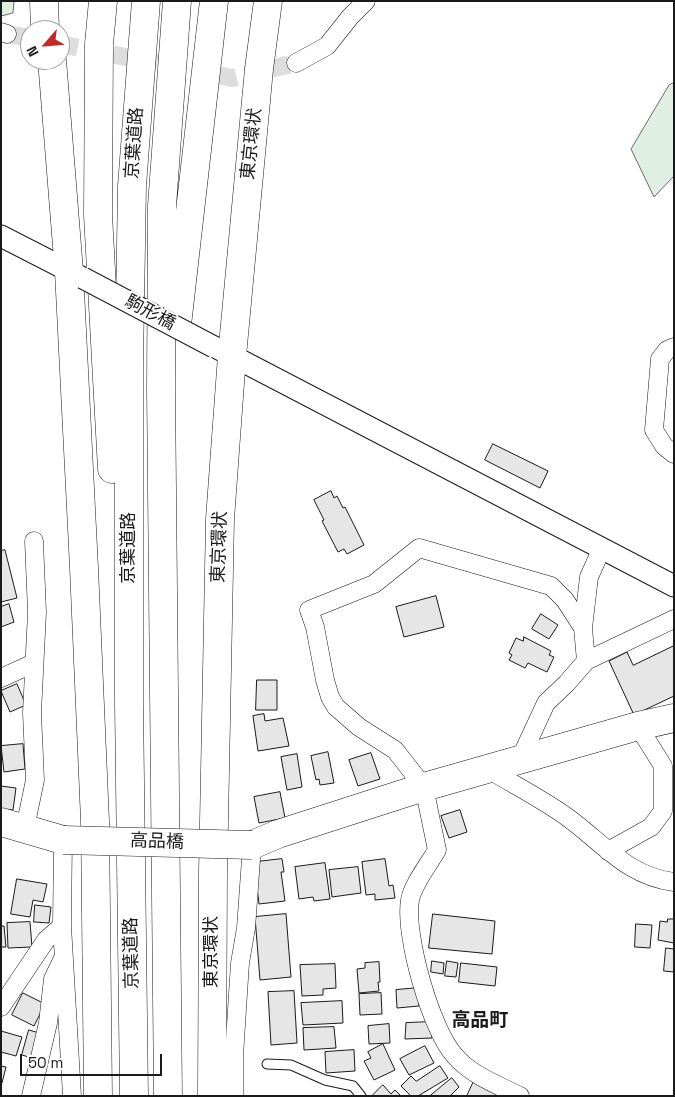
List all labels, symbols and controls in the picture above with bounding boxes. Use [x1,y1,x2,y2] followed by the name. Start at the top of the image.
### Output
[20,20,70,70] north arrow
[22,43,43,60] text: N
[122,106,148,180] street label: 京葉道路
[237,107,267,181] street label: 東京環状
[121,291,179,335] street label: 駒形橋
[208,511,232,583] street label: 東京環状
[118,512,140,584] street label: 京葉道路
[130,830,184,854] street label: 高品橋
[201,916,223,988] street label: 東京環状
[121,917,143,989] street label: 京葉道路
[452,1010,508,1032] district label: 高品町
[22,1044,165,1076] scale bar
[28,1053,63,1072] text: 50 m

